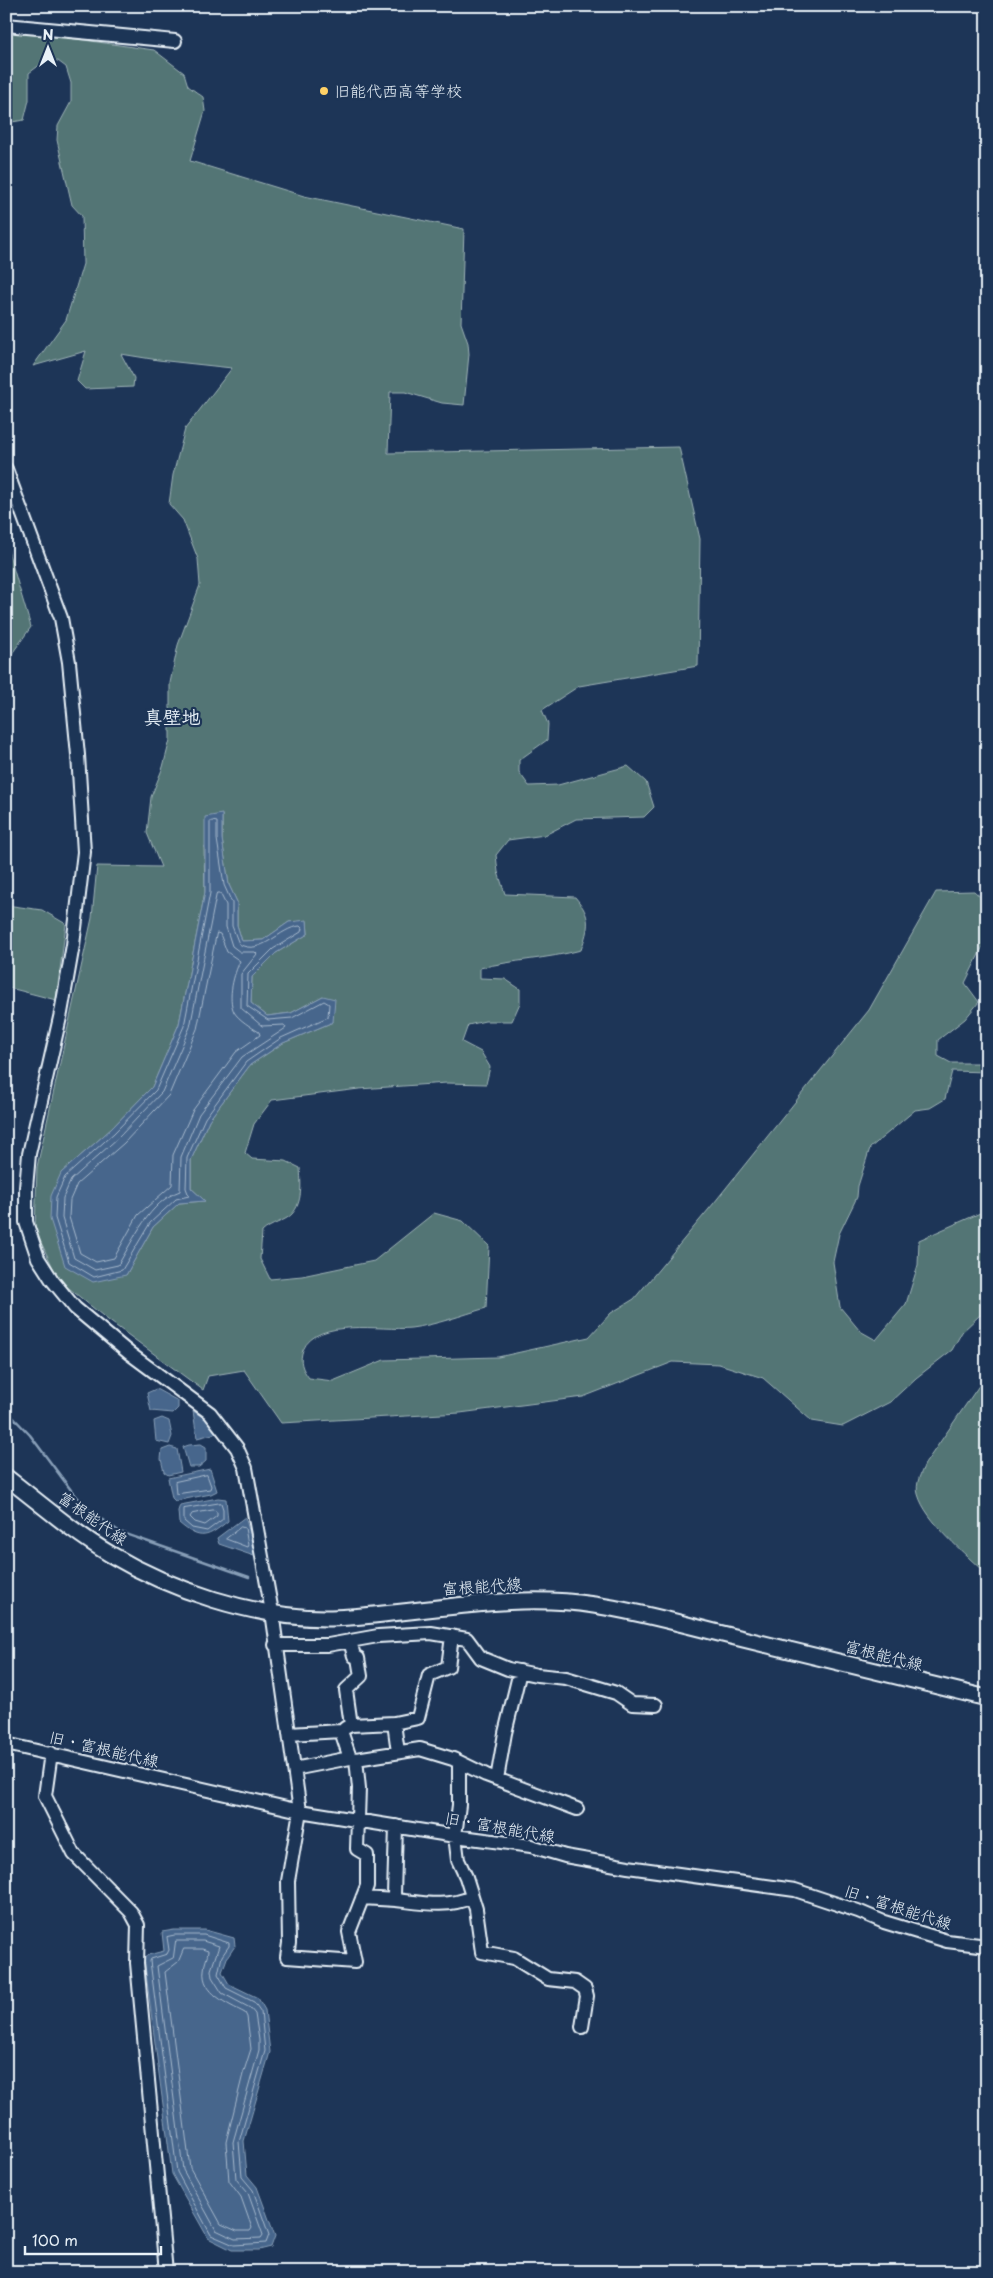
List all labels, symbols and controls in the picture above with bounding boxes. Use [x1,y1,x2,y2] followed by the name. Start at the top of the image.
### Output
[22,22,72,72] north arrow
[42,24,54,45] text: N
[334,78,462,102] place label: 旧能代西高等学校
[318,85,330,97] marker: 旧能代西高等学校
[143,702,201,730] district label: 真壁地
[54,1484,133,1550] street label: 富根能代線
[441,1570,523,1600] street label: 富根能代線
[843,1633,926,1675] street label: 富根能代線
[47,1724,161,1772] street label: 旧・富根能代線
[443,1804,557,1848] street label: 旧・富根能代線
[841,1877,955,1935] street label: 旧・富根能代線
[25,2223,161,2255] scale bar
[32,2228,78,2251] text: 100 m

